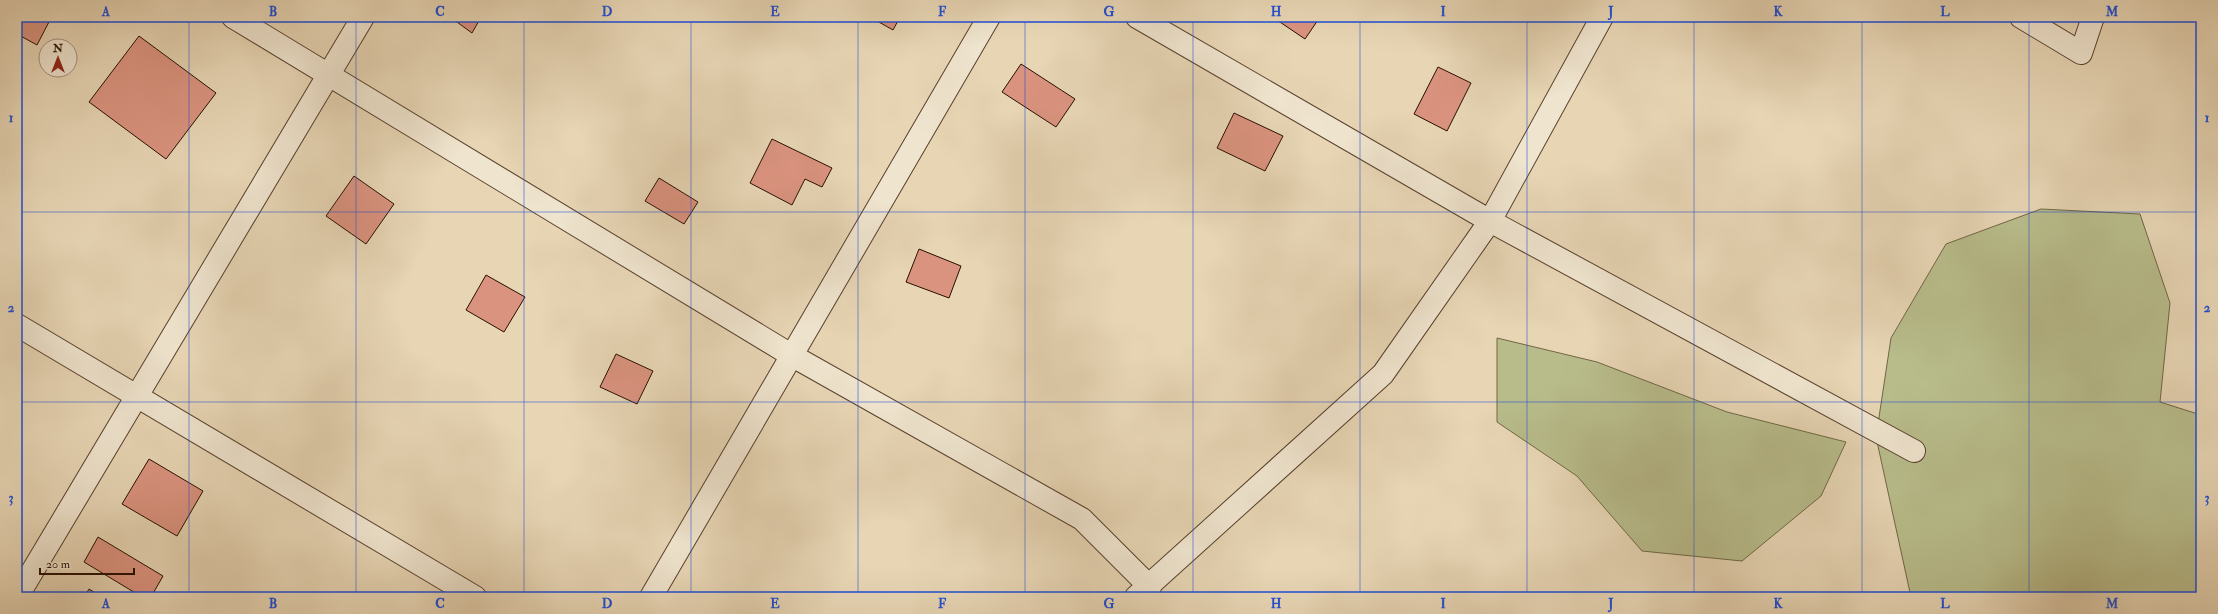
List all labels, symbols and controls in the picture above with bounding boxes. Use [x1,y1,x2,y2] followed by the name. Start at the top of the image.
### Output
[101,4,111,20] text: A
[269,4,277,20] text: B
[435,4,445,20] text: C
[602,4,613,20] text: D
[770,4,780,20] text: E
[938,4,947,20] text: F
[1104,4,1115,20] text: G
[1271,4,1282,20] text: H
[1440,4,1446,20] text: I
[1607,4,1614,21] text: J
[1773,4,1783,20] text: K
[1940,4,1950,20] text: L
[2105,4,2119,20] text: M
[38,38,78,78] north arrow
[52,42,64,55] text: N
[9,110,14,126] text: 1
[2205,110,2210,126] text: 1
[8,300,15,316] text: 2
[2204,300,2211,316] text: 2
[9,490,14,506] text: 3
[2205,490,2210,506] text: 3
[40,550,134,576] scale bar
[46,557,71,572] text: 20 m
[101,596,111,612] text: A
[269,596,277,612] text: B
[435,596,445,612] text: C
[602,596,613,612] text: D
[770,596,780,612] text: E
[938,596,947,612] text: F
[1104,596,1115,612] text: G
[1271,596,1282,612] text: H
[1440,596,1446,612] text: I
[1607,596,1614,613] text: J
[1773,596,1783,612] text: K
[1940,596,1950,612] text: L
[2105,596,2119,612] text: M

